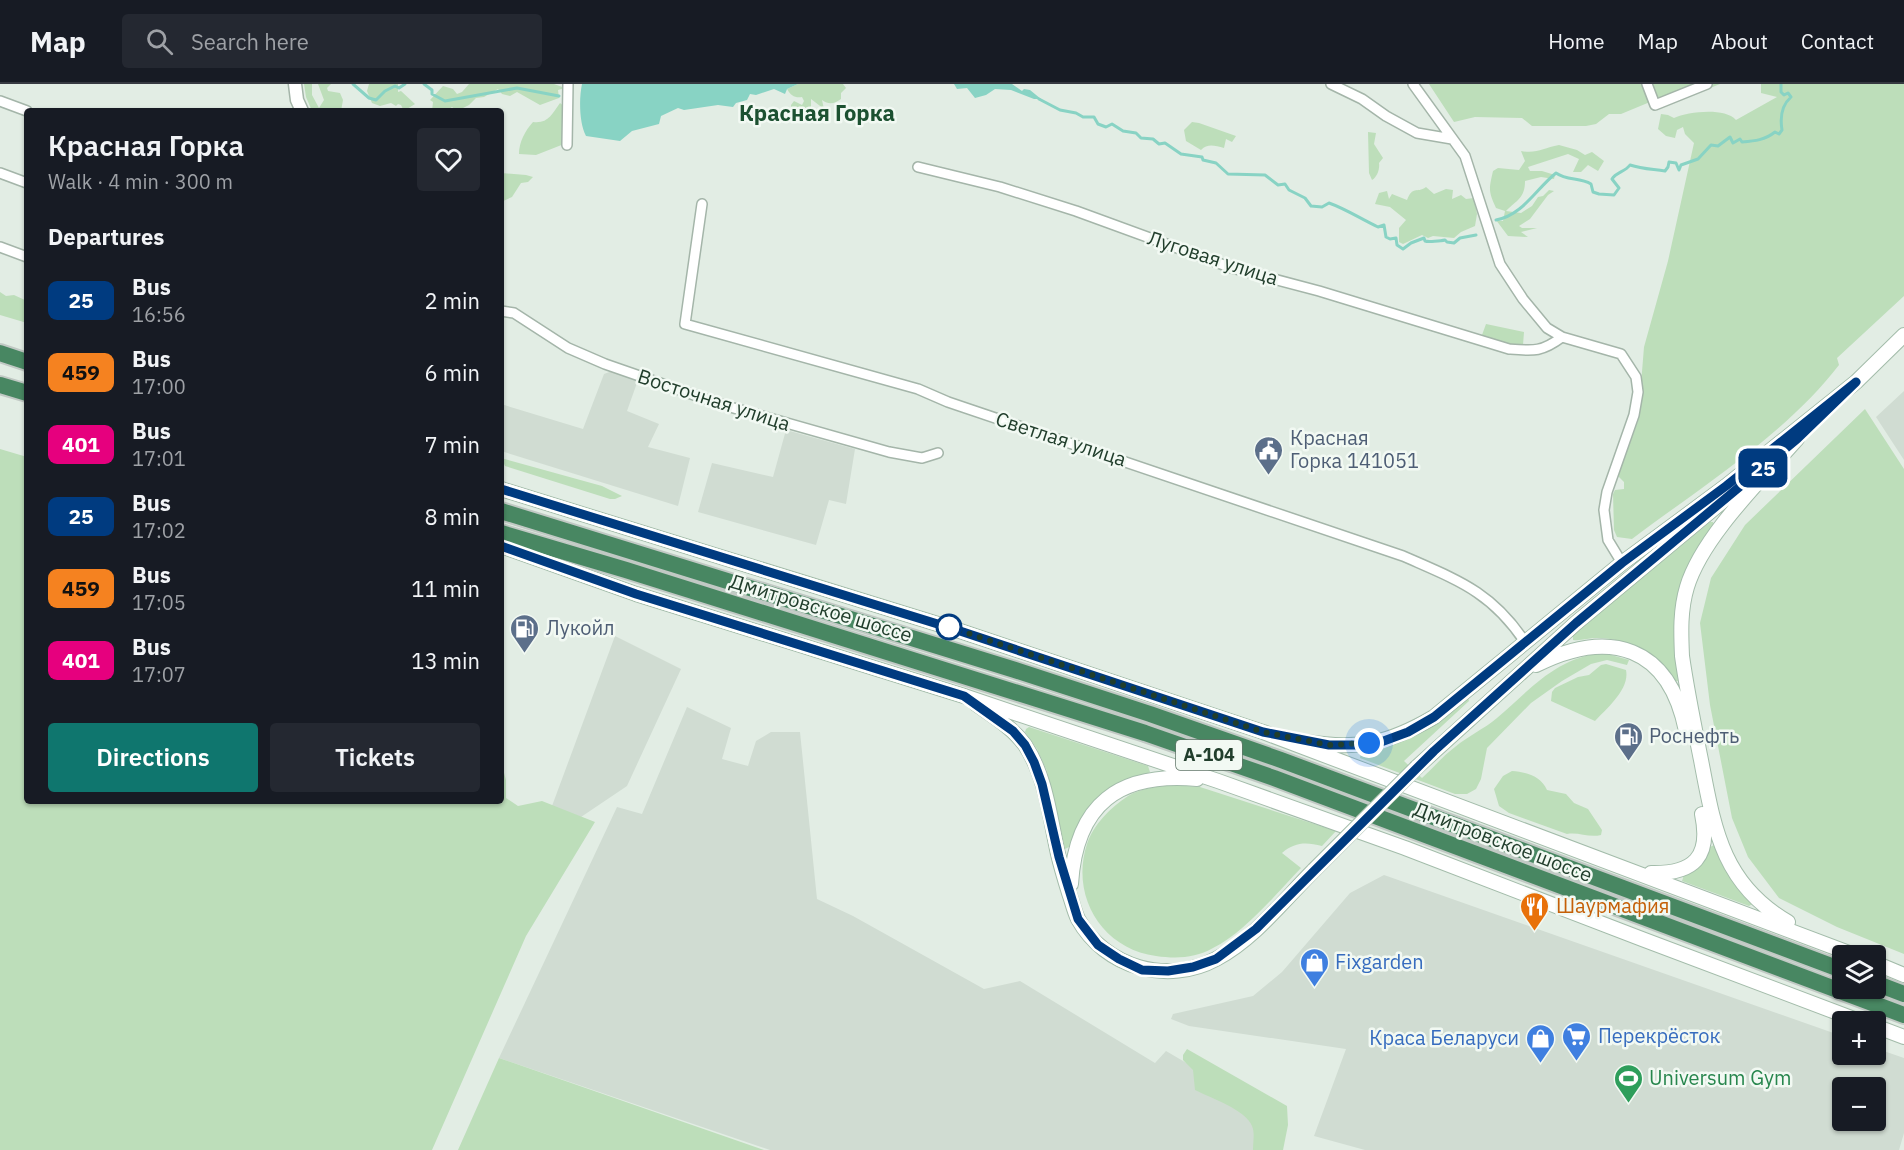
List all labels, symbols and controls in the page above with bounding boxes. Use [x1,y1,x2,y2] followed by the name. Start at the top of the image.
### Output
[122,14,542,68] search box
[30,23,86,60] text: Map
[143,25,176,58] icon: search
[191,27,309,56] text: Search here
[1548,27,1605,55] text: Home
[1638,27,1678,55] text: Map
[1711,27,1768,55] text: About
[1801,27,1874,55] text: Contact
[739,98,895,127] district label: Красная Горка
[48,127,244,164] text: Красная Горка
[417,128,480,191] button: heart
[48,168,233,195] text: Walk · 4 min · 300 m
[48,222,164,251] text: Departures
[1144,224,1282,291] street label: Луговая улица
[132,272,171,301] text: Bus
[68,286,94,314] text: 25
[424,286,480,315] text: 2 min
[132,301,186,328] text: 16:56
[132,344,171,373] text: Bus
[62,358,100,386] text: 459
[424,358,480,387] text: 6 min
[634,362,794,437] street label: Восточная улица
[132,373,186,400] text: 17:00
[992,405,1130,472] street label: Светлая улица
[132,416,171,445] text: Bus
[1290,424,1419,474] place label: Красная Горка 141051
[62,430,100,458] text: 401
[424,430,480,459] text: 7 min
[1253,434,1285,476] public building icon: Красная Горка 141051
[132,445,186,472] text: 17:01
[1736,448,1790,488] line badge: 25
[1750,454,1776,482] text: 25
[132,488,171,517] text: Bus
[68,502,94,530] text: 25
[424,502,480,531] text: 8 min
[132,517,186,544] text: 17:02
[132,560,171,589] text: Bus
[727,567,916,648] street label: Дмитровское шоссе
[62,574,100,602] text: 459
[411,574,480,603] text: 11 min
[132,589,186,616] text: 17:05
[509,612,541,654] fuel station icon: Лукойл
[546,614,615,641] place label: Лукойл
[936,614,962,640] unlabelled marker
[132,632,171,661] text: Bus
[62,646,100,674] text: 401
[411,646,480,675] text: 13 min
[132,661,186,688] text: 17:07
[1612,720,1644,762] fuel station icon: Роснефть
[1649,722,1739,749] place label: Роснефть
[48,723,258,792] button: Directions
[270,723,480,792] button: Tickets
[1354,728,1384,758] your location
[1176,740,1242,770] road number: А-104
[1410,795,1596,888] street label: Дмитровское шоссе
[1519,890,1551,932] restaurant icon: Шаурмафия
[1556,892,1669,919] place label: Шаурмафия
[1832,945,1886,1131] map controls
[1832,945,1886,999] button: layers
[1298,946,1330,988] shop icon: Fixgarden
[1335,948,1424,975] place label: Fixgarden
[1832,1011,1886,1065] button: +
[1561,1020,1593,1062] supermarket icon: Перекрёсток
[1524,1022,1556,1064] shop icon: Краса Беларуси
[1598,1022,1721,1049] place label: Перекрёсток
[1369,1024,1519,1051] place label: Краса Беларуси
[1612,1062,1644,1104] sports icon: Universum Gym
[1649,1064,1792,1091] place label: Universum Gym
[1832,1077,1886,1131] button: −

